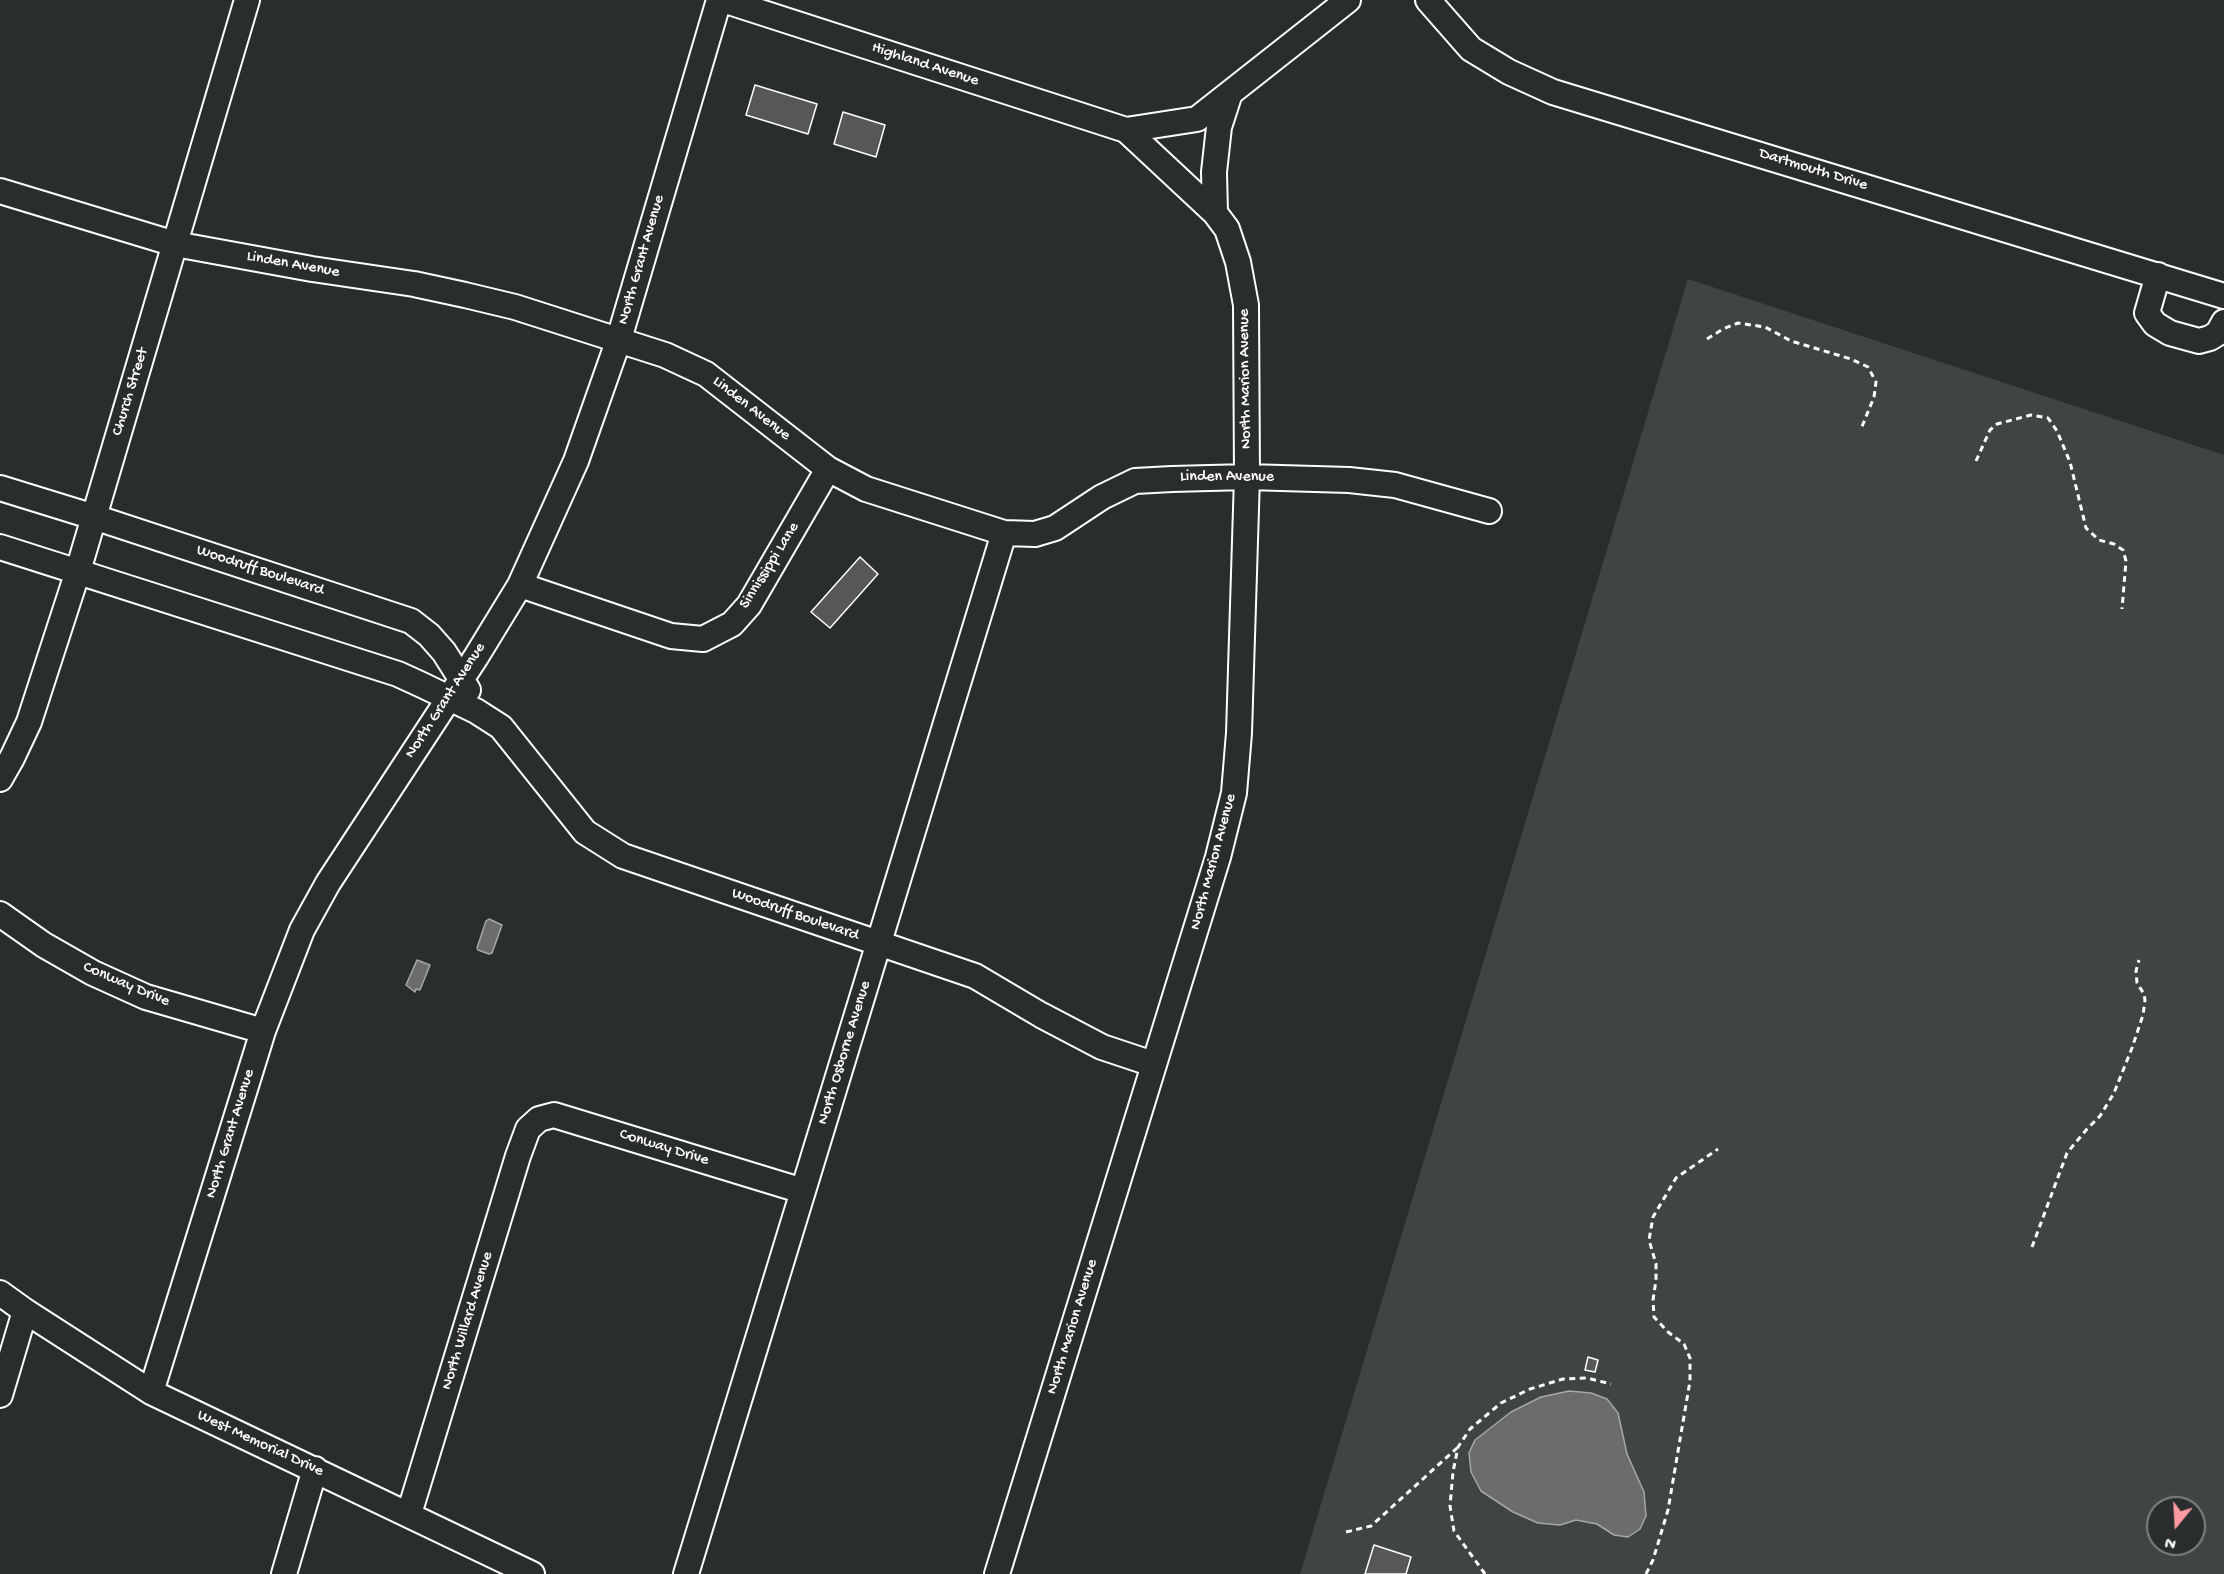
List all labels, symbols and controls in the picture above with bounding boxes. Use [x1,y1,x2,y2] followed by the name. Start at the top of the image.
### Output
[869,39,981,91] street label: Highland Avenue
[1756,144,1870,196] street label: Dartmouth Drive
[614,193,670,327] street label: North Grant Avenue
[245,247,341,283] street label: Linden Avenue
[1235,309,1257,449] street label: North Marion Avenue
[109,346,153,438] street label: Church Street
[708,372,794,446] street label: Linden Avenue
[1180,468,1274,488] street label: Linden Avenue
[736,519,804,613] street label: Sinnissippi Lane
[194,541,326,601] street label: Woodruff Boulevard
[401,640,491,762] street label: North Grant Avenue
[1187,792,1241,932] street label: North Marion Avenue
[729,884,861,946] street label: Woodruff Boulevard
[80,958,172,1012] street label: Conway Drive
[814,979,876,1127] street label: North Osborne Avenue
[202,1067,260,1201] street label: North Grant Avenue
[617,1125,711,1171] street label: Conway Drive
[438,1250,498,1392] street label: North Willard Avenue
[1043,1257,1103,1397] street label: North Marion Avenue
[194,1406,326,1482] street label: West Memorial Drive
[2146,1496,2206,1556] north arrow
[2163,1531,2179,1552] text: N

